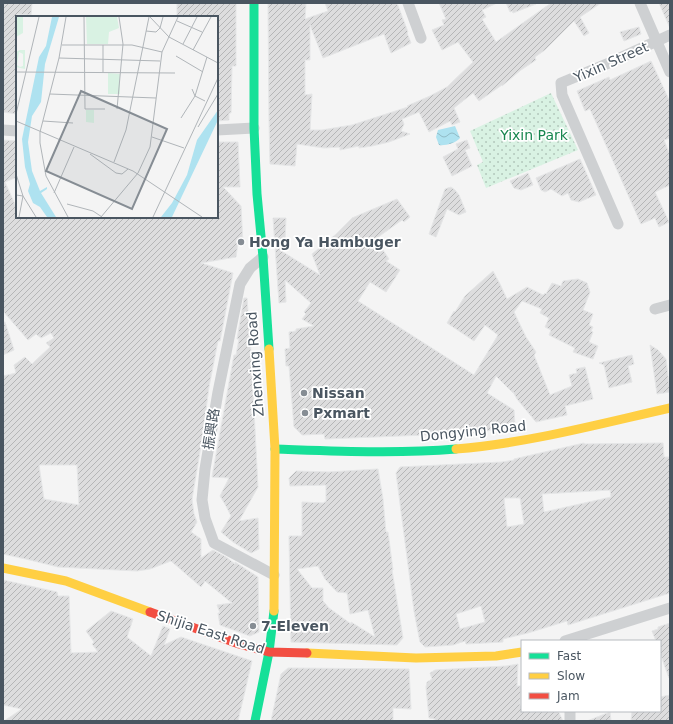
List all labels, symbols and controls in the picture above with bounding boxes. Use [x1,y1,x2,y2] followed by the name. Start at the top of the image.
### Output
[16,16,218,218] inset map
[570,38,651,86] street label: Yixin Street
[499,127,569,143] park label: Yixin Park
[249,234,401,250] place label: Hong Ya Hambuger
[236,237,246,247] marker: Hong Ya Hambuger
[243,311,267,417] street label: Zhenxing Road
[312,385,365,401] place label: Nissan
[299,388,309,398] marker: Nissan
[313,405,370,421] place label: Pxmart
[200,407,222,451] street label: 振興路
[300,408,310,418] marker: Pxmart
[419,417,527,445] street label: Dongying Road
[155,607,267,657] street label: Shijia East Road
[261,618,329,634] place label: 7-Eleven
[248,621,258,631] marker: 7-Eleven
[521,640,661,712] legend
[557,649,581,663] text: Fast
[557,669,585,683] text: Slow
[556,689,580,703] text: Jam

